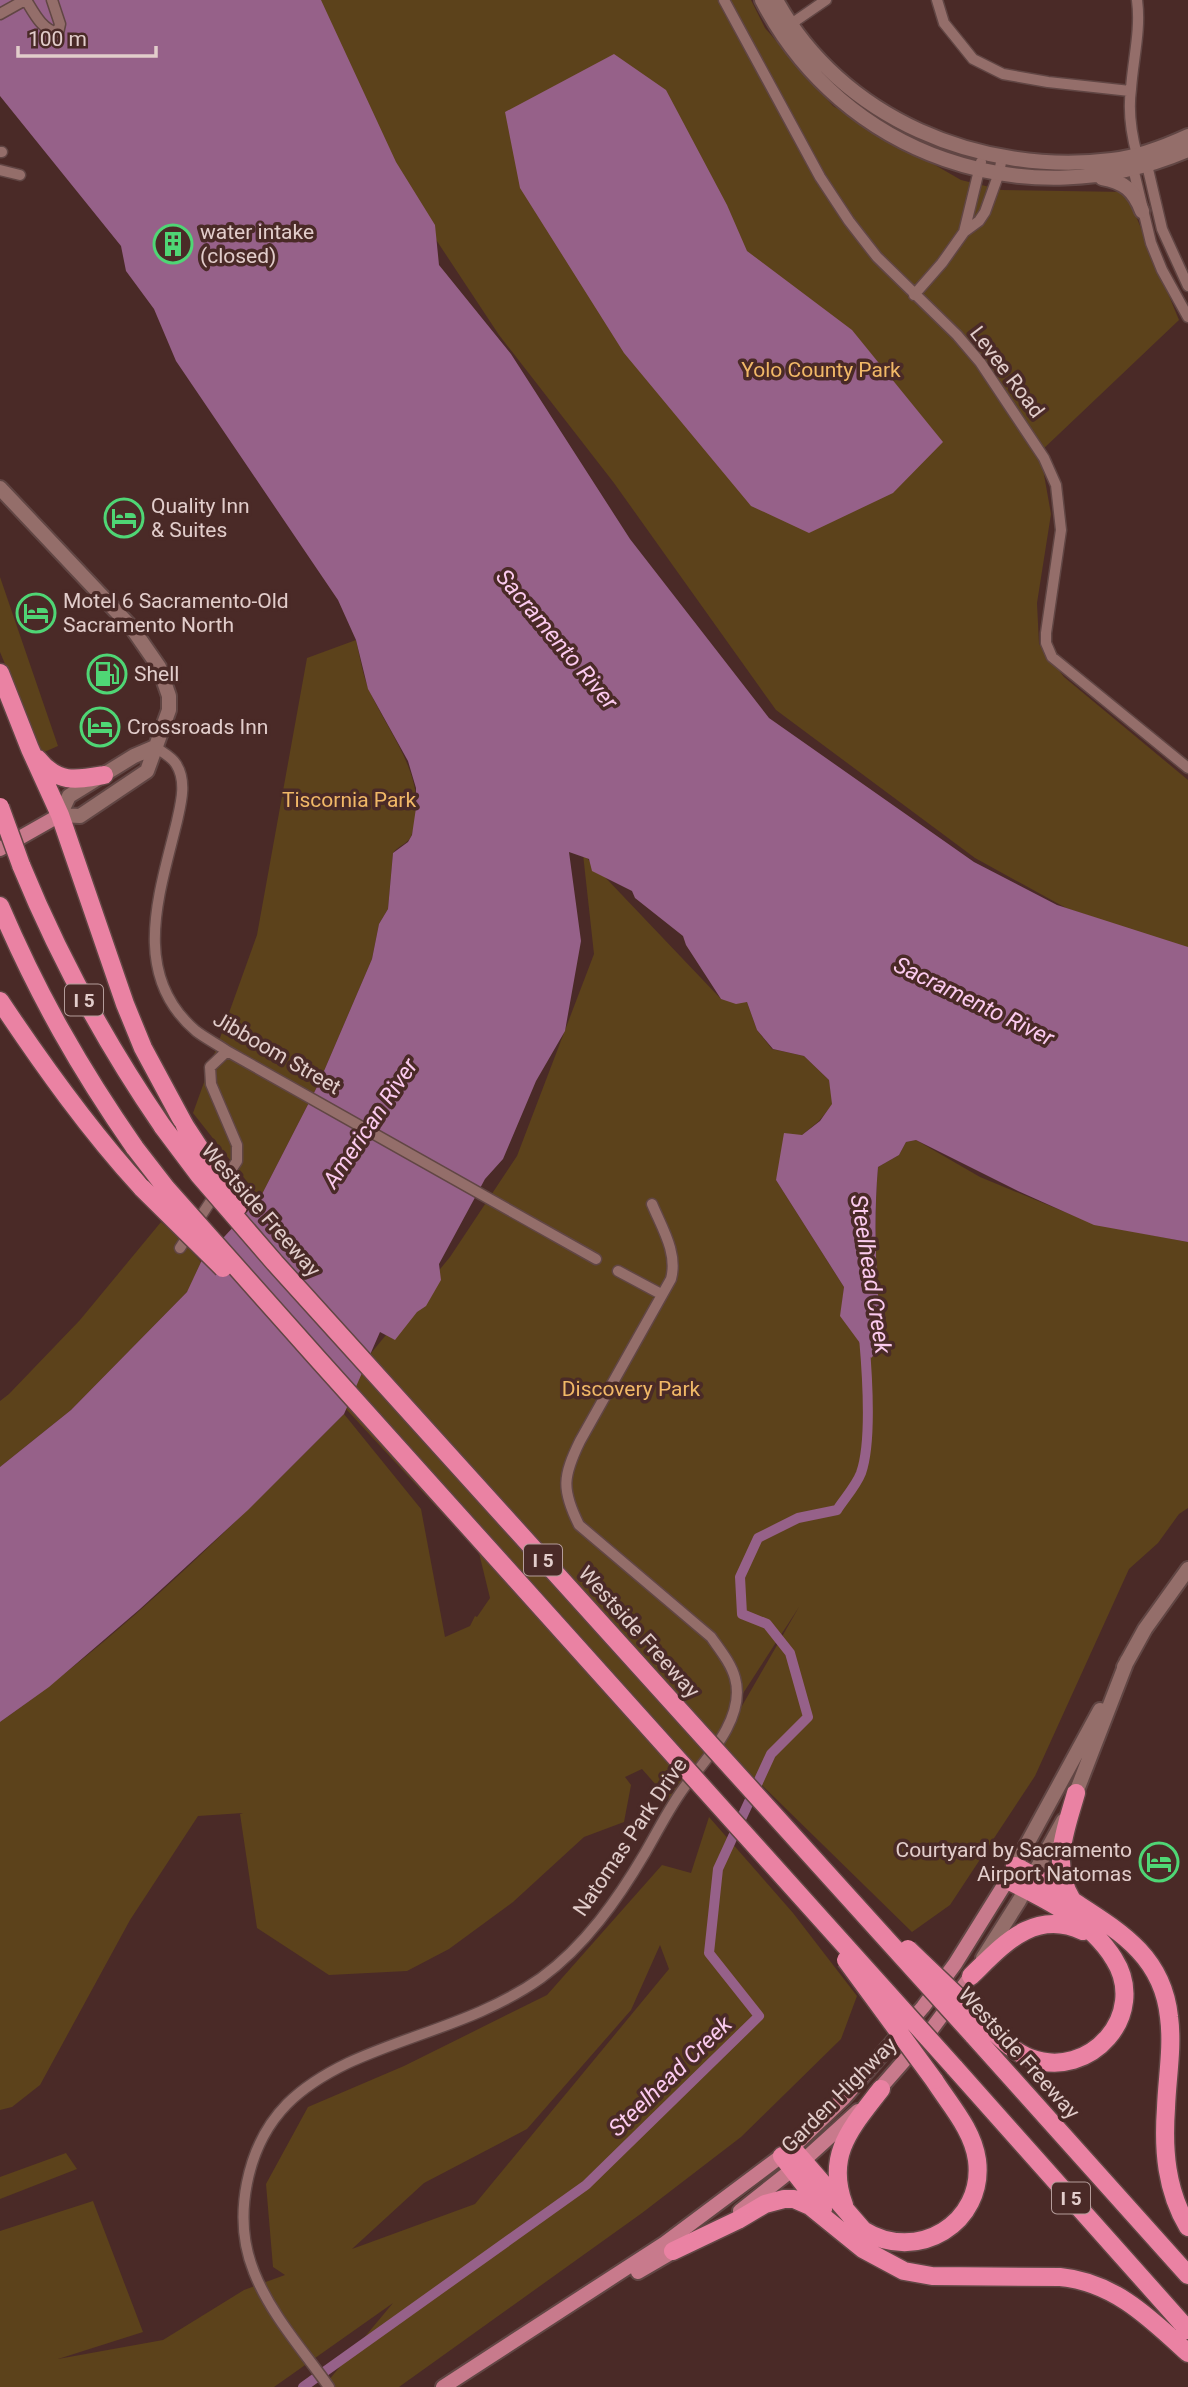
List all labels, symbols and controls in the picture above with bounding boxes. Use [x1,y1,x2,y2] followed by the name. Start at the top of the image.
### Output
[18,14,156,58] scale bar
[28,27,87,51] text: 100 m
[200,220,314,268] place label: water intake (closed)
[152,223,194,265] building icon: water intake (closed)
[965,322,1049,422] street label: Levee Road
[741,358,901,382] park label: Yolo County Park
[151,494,250,542] place label: Quality Inn & Suites
[103,497,145,539] hotel icon: Quality Inn & Suites
[490,564,624,716] water label: Sacramento River
[63,589,289,637] place label: Motel 6 Sacramento-Old Sacramento North
[15,592,57,634] hotel icon: Motel 6 Sacramento-Old Sacramento North
[86,653,128,695] fuel station icon: Shell
[134,662,179,686] place label: Shell
[79,706,121,748] hotel icon: Crossroads Inn
[127,715,268,739] place label: Crossroads Inn
[282,788,416,812] park label: Tiscornia Park
[889,951,1059,1053] water label: Sacramento River
[65,984,103,1016] road number: I 5
[209,1007,345,1099] street label: Jibboom Street
[317,1052,424,1194] water label: American River
[197,1138,325,1282] street label: Westside Freeway
[845,1192,897,1356] water label: Steelhead Creek
[562,1377,701,1401] park label: Discovery Park
[524,1544,562,1576] road number: I 5
[574,1561,704,1703] street label: Westside Freeway
[568,1753,692,1921] street label: Natomas Park Drive
[895,1838,1132,1886] place label: Courtyard by Sacramento Airport Natomas
[1138,1841,1180,1883] hotel icon: Courtyard by Sacramento Airport Natomas
[954,1982,1084,2124] street label: Westside Freeway
[603,2010,738,2142] water label: Steelhead Creek
[776,2032,902,2158] street label: Garden Highway
[1052,2182,1090,2214] road number: I 5

